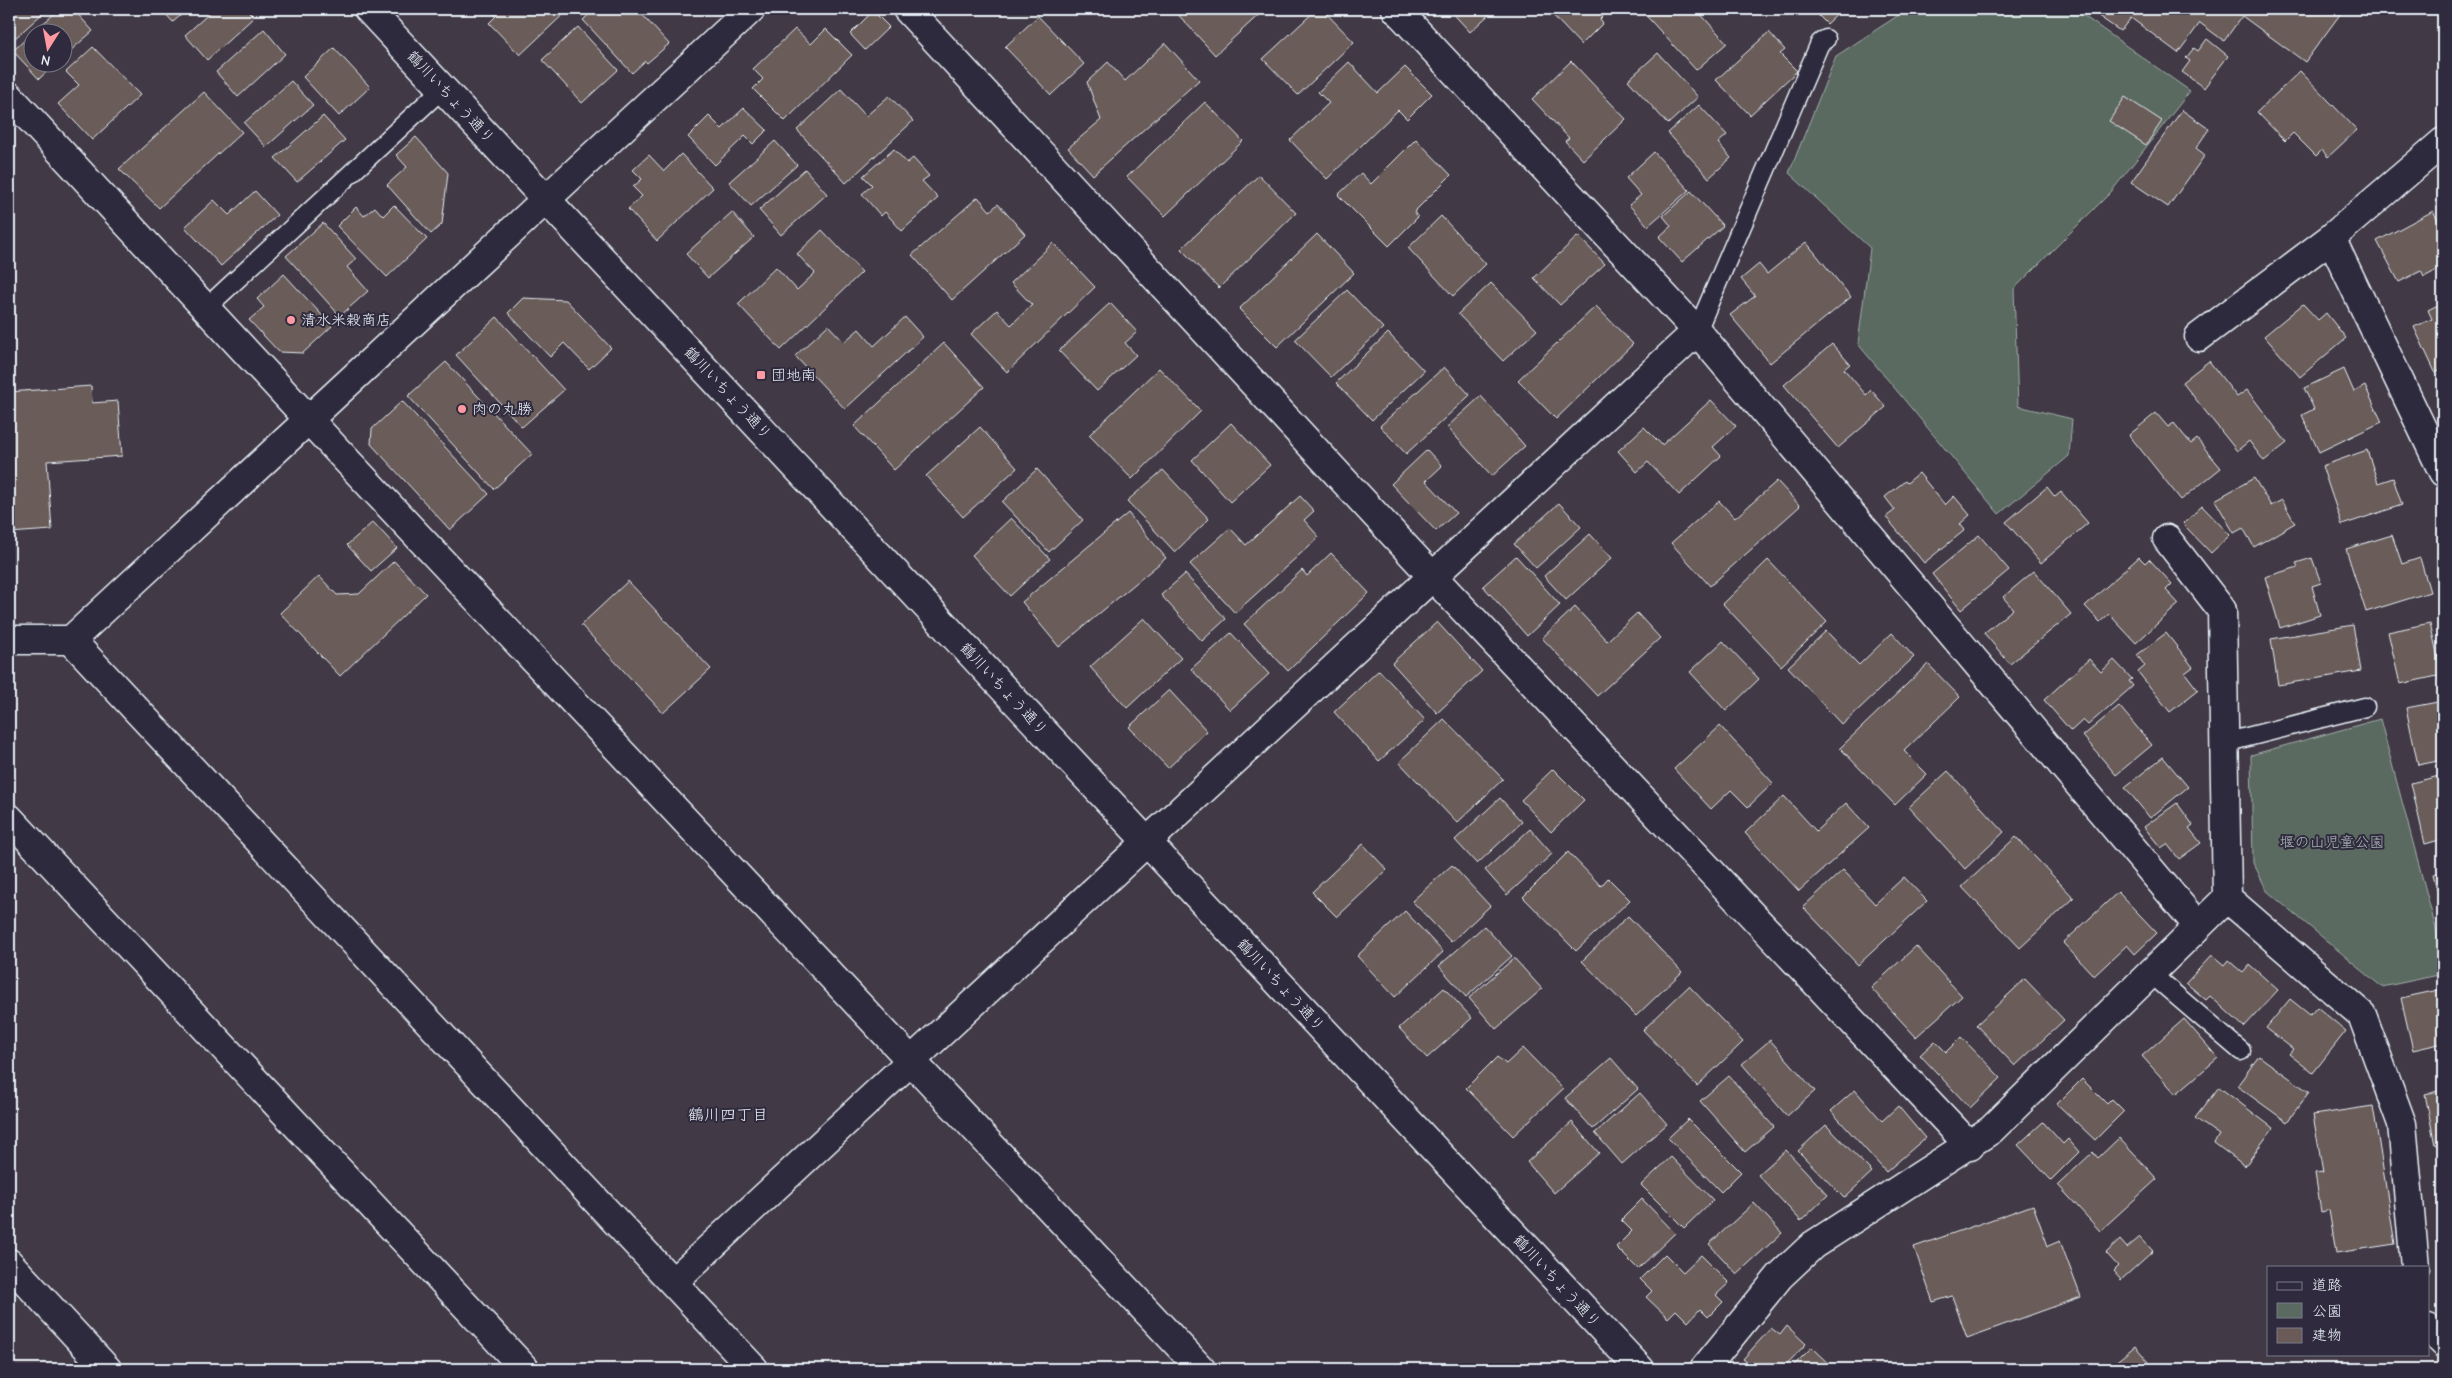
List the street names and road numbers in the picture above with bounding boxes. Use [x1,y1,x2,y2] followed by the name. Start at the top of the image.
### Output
[403,47,499,147] street label: 鶴川いちょう通り
[680,343,776,443] street label: 鶴川いちょう通り
[956,639,1052,739] street label: 鶴川いちょう通り
[1233,935,1329,1035] street label: 鶴川いちょう通り
[1509,1231,1605,1331] street label: 鶴川いちょう通り

